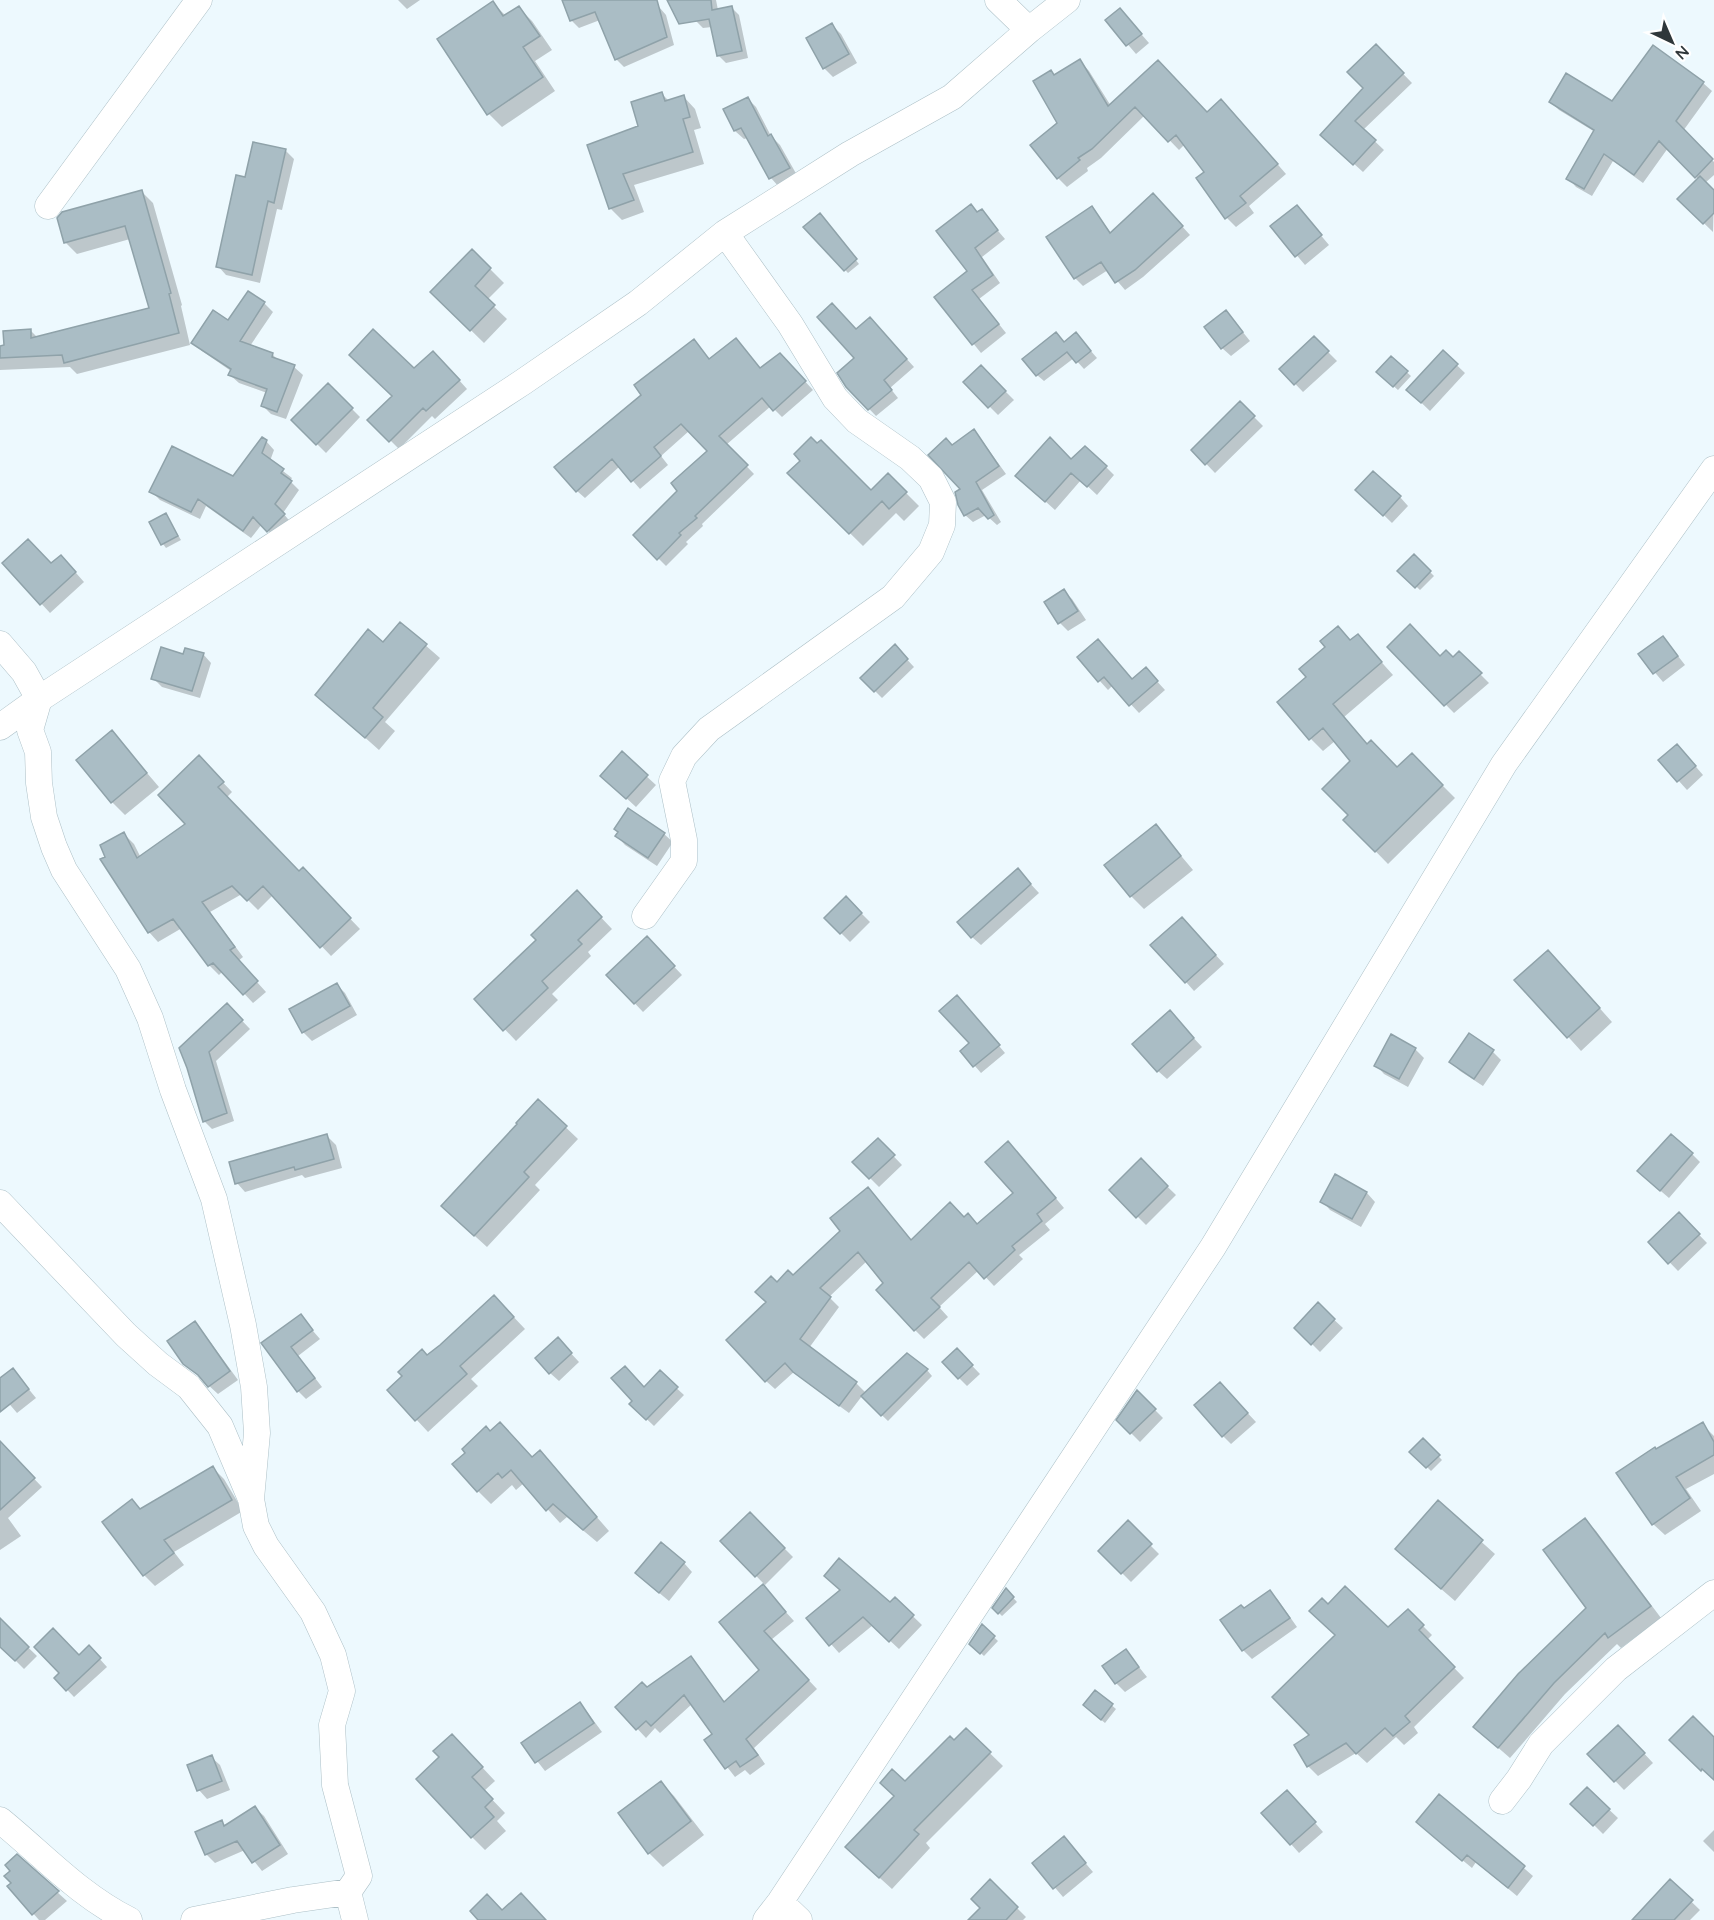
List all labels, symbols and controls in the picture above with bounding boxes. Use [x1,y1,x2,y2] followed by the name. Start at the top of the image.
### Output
[1642,12,1702,72] north arrow
[1671,42,1694,64] text: N

